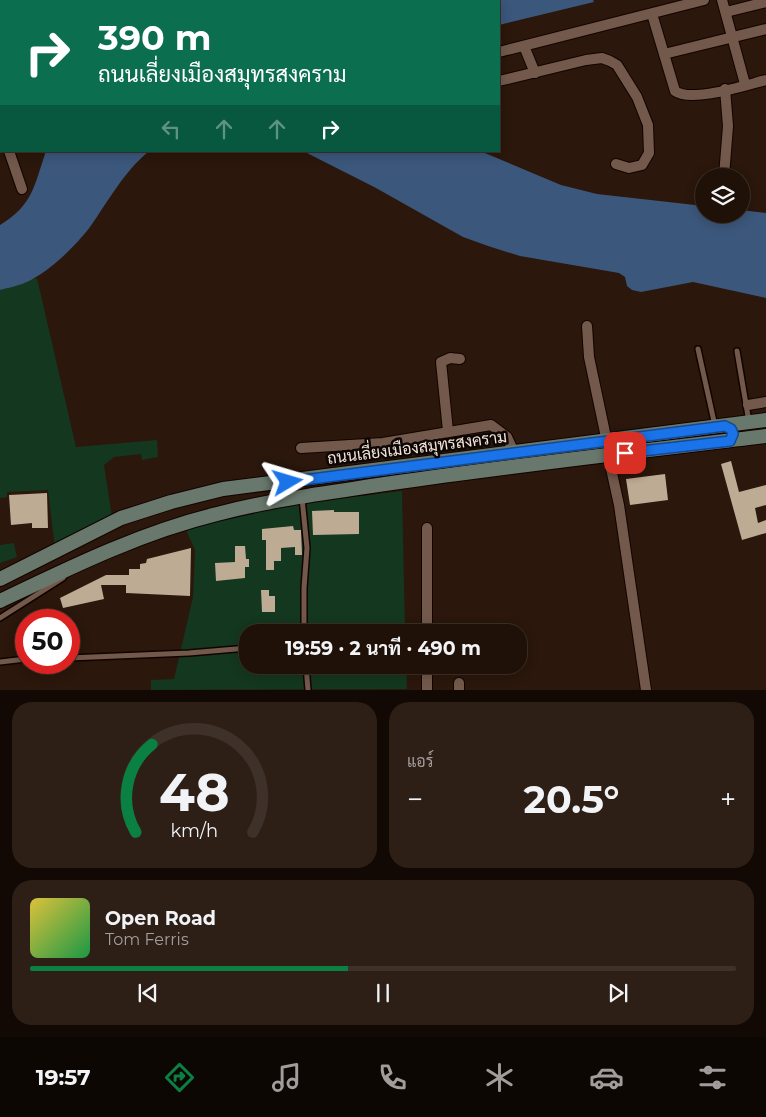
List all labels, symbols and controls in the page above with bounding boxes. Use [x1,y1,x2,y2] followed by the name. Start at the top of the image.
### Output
[98,16,211,59] text: 390 m
[15,20,80,85] icon: right
[98,61,346,88] text: ถนนเลี่ยงเมืองสมุทรสงคราม
[157,115,185,143] icon: left
[210,115,238,143] icon: ahead
[263,115,291,143] icon: ahead
[316,115,344,143] icon: right
[695,168,750,223] map controls
[695,168,750,223] button: layers
[326,422,508,470] street label: ถนนเลี่ยงเมืองสมุทรสงคราม
[604,432,646,474] pin
[611,439,639,467] icon: arrive
[261,455,313,507] position arrow
[15,609,80,674] speed limit sign: 50
[285,637,481,660] text: 19:59 · 2 นาที · 490 m
[407,752,433,771] text: แอร์
[159,761,230,824] text: 48
[524,776,619,823] text: 20.5°
[407,782,423,816] text: −
[720,782,736,816] text: +
[171,820,218,841] text: km/h
[105,907,216,930] text: Open Road
[105,930,189,949] text: Tom Ferris
[134,979,162,1007] icon: previous
[369,979,397,1007] icon: pause
[604,979,632,1007] icon: next
[162,1060,197,1095] icon: directions
[269,1060,304,1095] icon: music
[375,1060,410,1095] icon: phone
[482,1060,517,1095] icon: climate
[589,1060,624,1095] icon: car
[695,1060,730,1095] icon: filters
[36,1064,91,1091] text: 19:57

